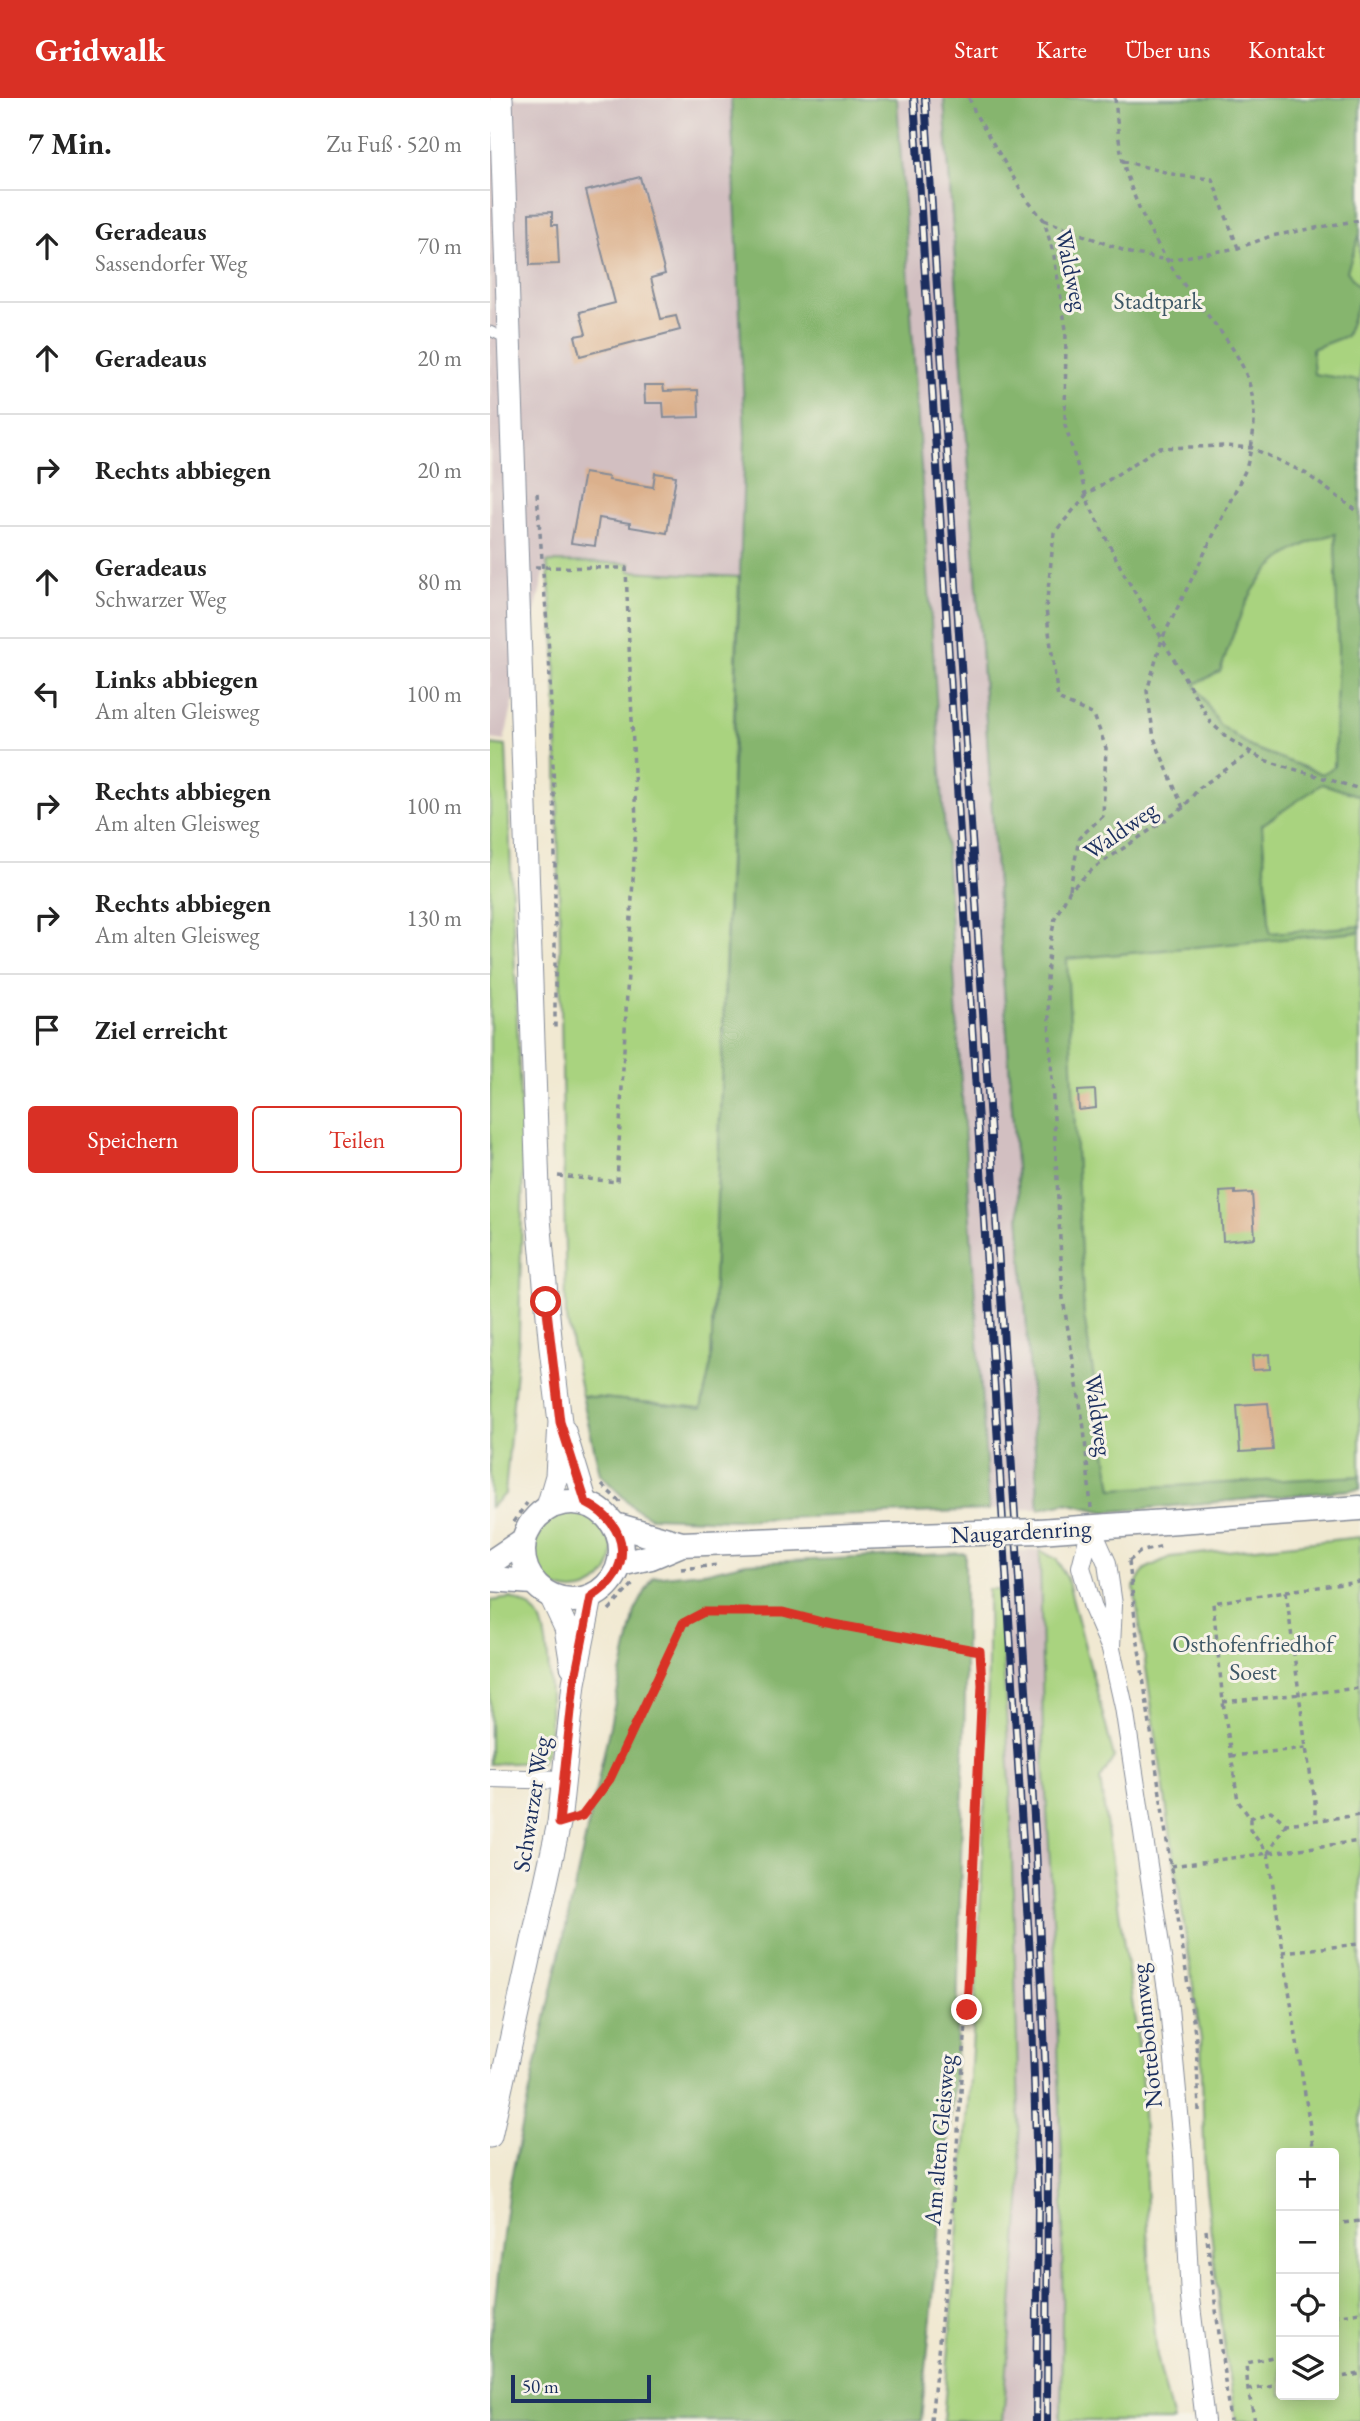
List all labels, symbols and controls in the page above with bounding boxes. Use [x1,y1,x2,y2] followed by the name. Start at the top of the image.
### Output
[35,28,165,71] text: Gridwalk
[954,34,998,65] text: Start
[1036,34,1087,65] text: Karte
[1125,34,1210,65] text: Über uns
[1248,34,1325,65] text: Kontakt
[28,124,112,163] text: 7 Min.
[327,129,462,159] text: Zu Fuß · 520 m
[95,214,207,248] text: Geradeaus
[1048,226,1096,314] street label: Waldweg
[28,227,66,265] icon: ahead
[417,231,462,261] text: 70 m
[95,248,247,278] text: Sassendorfer Weg
[1114,285,1203,316] park label: Stadtpark
[28,339,66,377] icon: ahead
[95,341,207,375] text: Geradeaus
[417,343,462,373] text: 20 m
[28,451,66,489] icon: right
[95,453,271,487] text: Rechts abbiegen
[417,455,462,485] text: 20 m
[95,550,207,584] text: Geradeaus
[28,563,66,601] icon: ahead
[417,567,462,597] text: 80 m
[95,584,226,614] text: Schwarzer Weg
[95,662,258,696] text: Links abbiegen
[28,675,66,713] icon: left
[406,679,462,709] text: 100 m
[95,696,260,726] text: Am alten Gleisweg
[95,774,271,808] text: Rechts abbiegen
[28,787,66,825] icon: right
[406,791,462,821] text: 100 m
[1077,793,1163,866] street label: Waldweg
[95,808,260,838] text: Am alten Gleisweg
[95,886,271,920] text: Rechts abbiegen
[28,899,66,937] icon: right
[406,903,462,933] text: 130 m
[95,920,260,950] text: Am alten Gleisweg
[28,1011,66,1049] icon: arrive
[95,1013,227,1047] text: Ziel erreicht
[28,1106,238,1173] button: Speichern
[252,1106,462,1173] button: Teilen
[530,1286,561,1317] route start
[1078,1372,1120,1459] street label: Waldweg
[950,1512,1092,1550] street label: Naugardenring
[1172,1628,1337,1687] park label: Osthofenfriedhof Soest
[505,1733,557,1874] street label: Schwarzer Weg
[1123,1962,1169,2110] street label: Nottebohmweg
[951,1994,982,2025] route end
[916,2053,962,2228] street label: Am alten Gleisweg
[1276,2148,1339,2400] map controls
[1276,2148,1339,2211] button: +
[1276,2211,1339,2274] button: −
[1276,2274,1339,2337] button: locate
[1276,2337,1339,2400] button: layers
[511,2372,651,2404] scale bar
[522,2374,559,2399] text: 50 m

